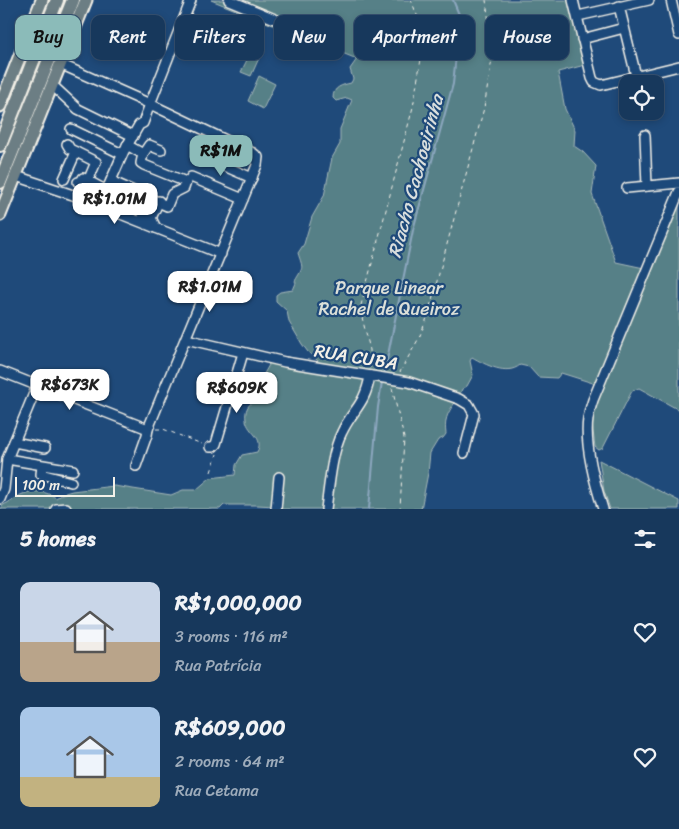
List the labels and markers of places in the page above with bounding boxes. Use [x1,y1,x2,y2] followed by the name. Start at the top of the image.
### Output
[191,134,251,177] pin: R$1M
[69,182,161,225] pin: R$1.01M
[164,270,256,313] pin: R$1.01M
[29,368,111,411] pin: R$673K
[196,372,278,414] pin: R$609K

